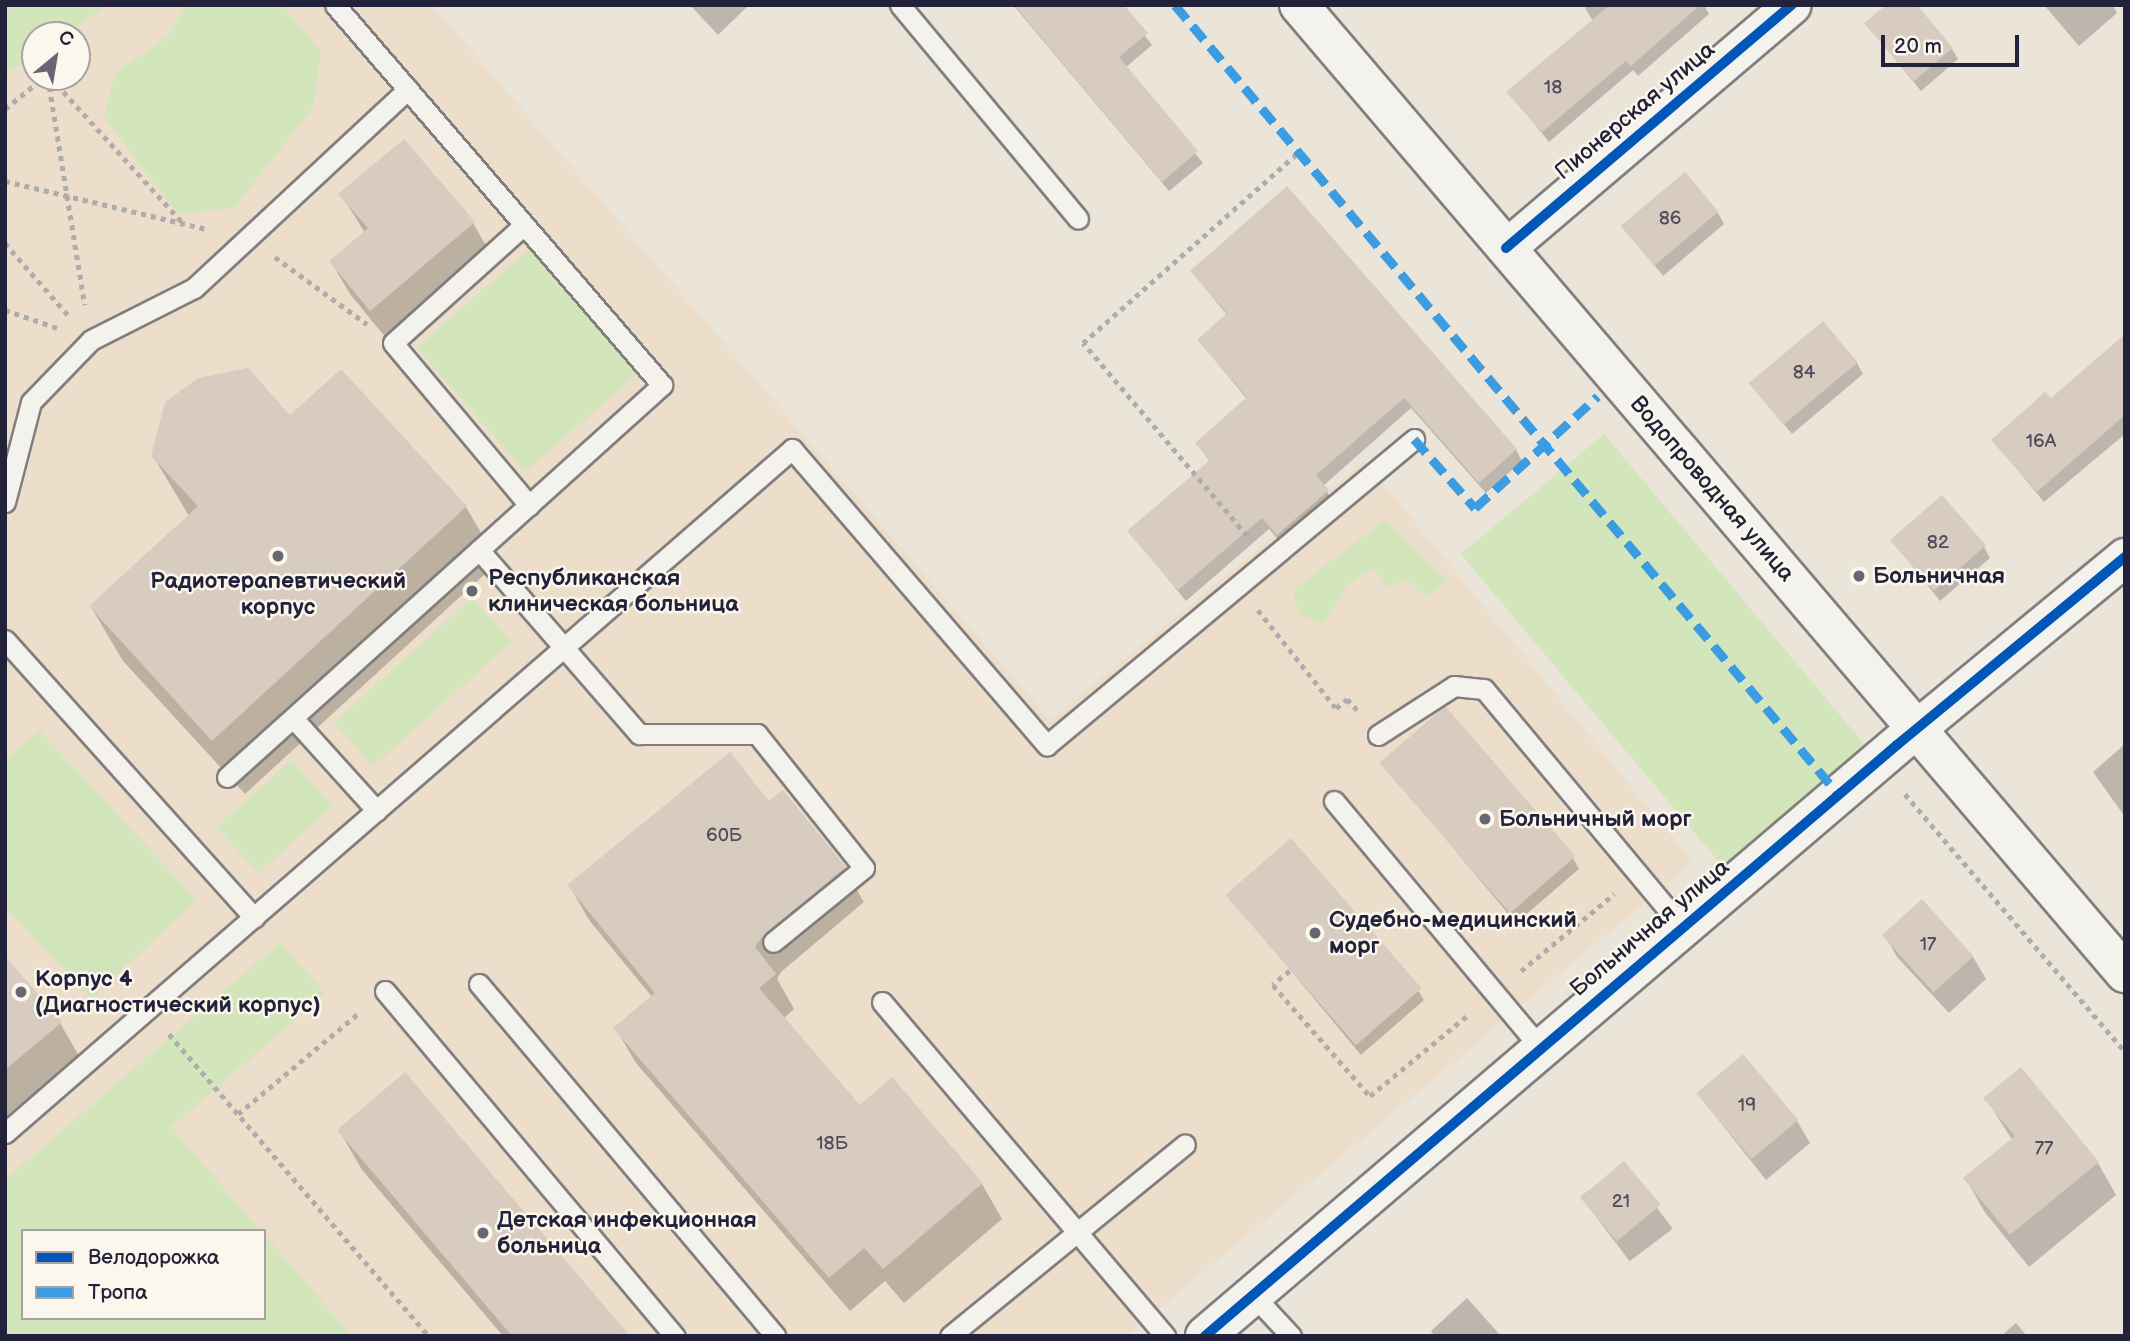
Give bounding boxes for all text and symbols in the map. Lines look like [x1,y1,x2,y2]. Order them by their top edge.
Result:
north arrow [21,21,91,91]
scale bar [1885,21,2023,65]
text: С [54,26,77,52]
text: 20 m [1894,34,1942,59]
street label: Пионерская улица [1549,36,1721,186]
house number: 18 [1544,77,1562,99]
house number: 86 [1659,208,1681,230]
house number: 84 [1793,362,1815,384]
street label: Водопроводная улица [1624,391,1800,587]
house number: 16А [2026,431,2056,453]
house number: 82 [1927,532,1949,554]
marker: Радиотерапевтический корпус [270,548,286,564]
place label: Больничная [1873,562,2005,590]
place label: Республиканская клиническая больница [488,564,739,618]
place label: Радиотерапевтический корпус [150,567,406,621]
marker: Больничная [1851,568,1867,584]
marker: Республиканская клиническая больница [462,581,482,601]
place label: Больничный морг [1499,805,1692,833]
marker: Больничный морг [1477,811,1493,827]
house number: 60Б [706,825,742,847]
street label: Больничная улица [1565,853,1735,1003]
place label: Судебно-медицинский морг [1329,906,1577,960]
marker: Судебно-медицинский морг [1307,925,1323,941]
house number: 17 [1920,934,1936,956]
place label: Корпус 4 (Диагностический корпус) [35,965,321,1019]
marker: Корпус 4 (Диагностический корпус) [13,984,29,1000]
house number: 19 [1738,1095,1756,1117]
house number: 18Б [816,1133,848,1155]
house number: 77 [2035,1138,2053,1160]
house number: 21 [1612,1191,1630,1213]
place label: Детская инфекционная больница [497,1206,757,1260]
marker: Детская инфекционная больница [475,1225,491,1241]
legend [21,1229,266,1320]
text: Велодорожка [88,1245,219,1270]
text: Тропа [88,1280,148,1305]

